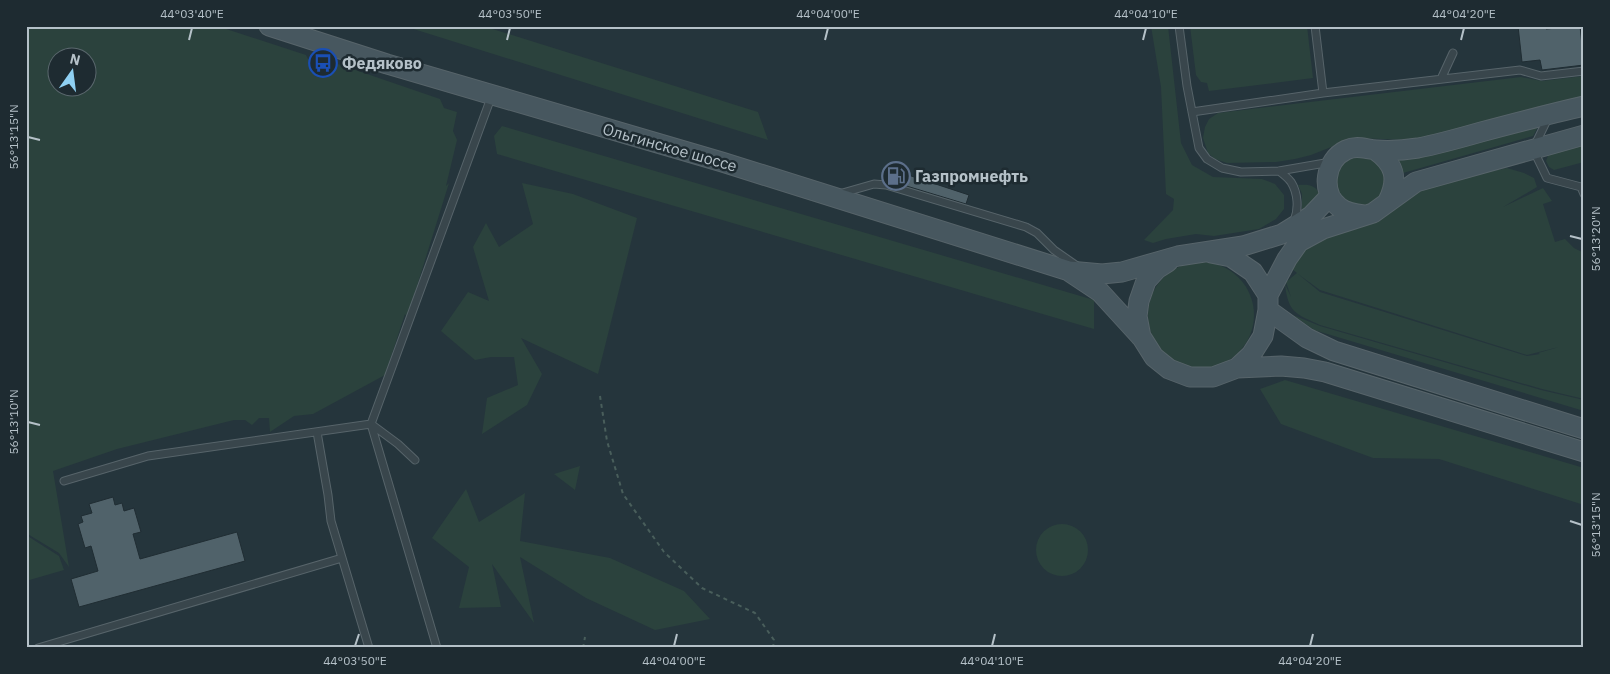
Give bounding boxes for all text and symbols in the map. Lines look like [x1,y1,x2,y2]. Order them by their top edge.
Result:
text: 44°03'40"E [160,6,224,21]
text: 44°03'50"E [478,6,542,21]
text: 44°04'00"E [796,6,860,21]
text: 44°04'10"E [1114,6,1178,21]
text: 44°04'20"E [1432,6,1496,21]
north arrow [48,48,98,98]
bus stop icon: Федяково [308,48,338,78]
text: N [68,49,82,69]
place label: Федяково [342,53,422,73]
text: 56°13'15"N [6,104,21,170]
street label: Ольгинское шоссе [601,118,740,176]
fuel station icon: Газпромнефть [881,161,911,191]
place label: Газпромнефть [915,166,1028,186]
text: 56°13'20"N [1588,206,1603,272]
text: 56°13'10"N [6,389,21,455]
text: 56°13'15"N [1588,492,1603,558]
text: 44°03'50"E [323,653,387,668]
text: 44°04'00"E [642,653,706,668]
text: 44°04'10"E [960,653,1024,668]
text: 44°04'20"E [1278,653,1342,668]

